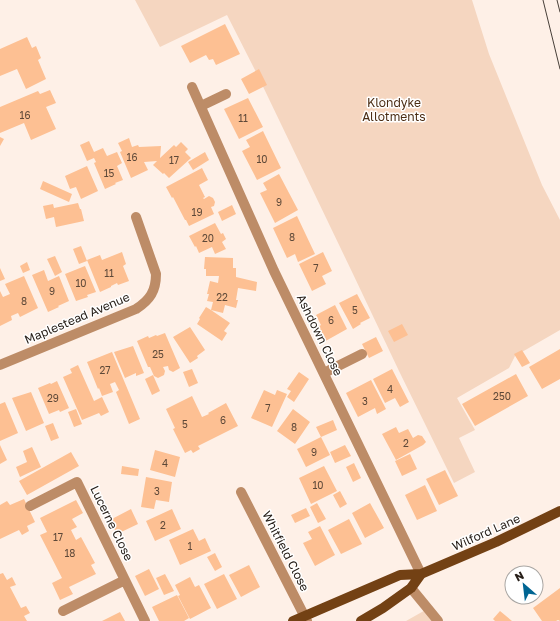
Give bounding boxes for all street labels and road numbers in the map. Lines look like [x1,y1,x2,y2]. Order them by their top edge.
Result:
street label: Maplestead Avenue [22,289,132,347]
street label: Ashdown Close [294,292,346,378]
street label: Lucerne Close [87,483,137,563]
street label: Whitfield Close [259,508,313,594]
street label: Wilford Lane [450,510,522,554]

